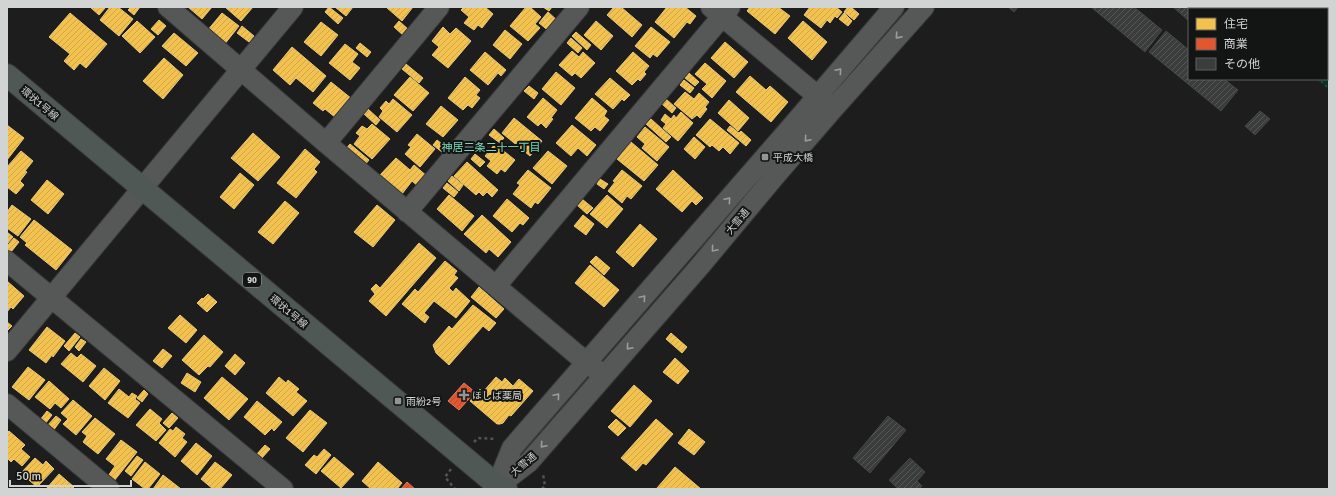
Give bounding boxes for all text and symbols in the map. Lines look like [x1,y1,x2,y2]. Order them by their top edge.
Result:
legend [1188,8,1328,80]
text: 住宅 [1224,17,1248,32]
one-way arrow [896,31,903,39]
text: 商業 [1224,37,1248,52]
text: その他 [1224,57,1260,72]
one-way arrow [834,68,841,75]
street label: 環状1号線 [18,85,61,123]
one-way arrow [805,134,812,141]
district label: 神居二条二十一丁目 [442,141,541,154]
marker: 平成大橋 [760,152,770,162]
place label: 平成大橋 [773,152,813,164]
one-way arrow [723,197,730,204]
street label: 大雪通 [724,206,752,237]
one-way arrow [712,244,719,251]
road number: 90 [243,273,261,287]
street label: 環状1号線 [267,293,310,331]
one-way arrow [638,295,645,302]
one-way arrow [626,342,634,350]
marker: ほしば薬局 [459,390,469,400]
place label: ほしば薬局 [472,390,522,402]
one-way arrow [553,393,560,401]
marker: 雨紛2号 [393,396,403,406]
place label: 雨紛2号 [406,396,441,408]
one-way arrow [541,440,548,447]
street label: 大雪通 [508,450,539,479]
scale bar [10,462,131,488]
text: 50 m [16,469,41,484]

